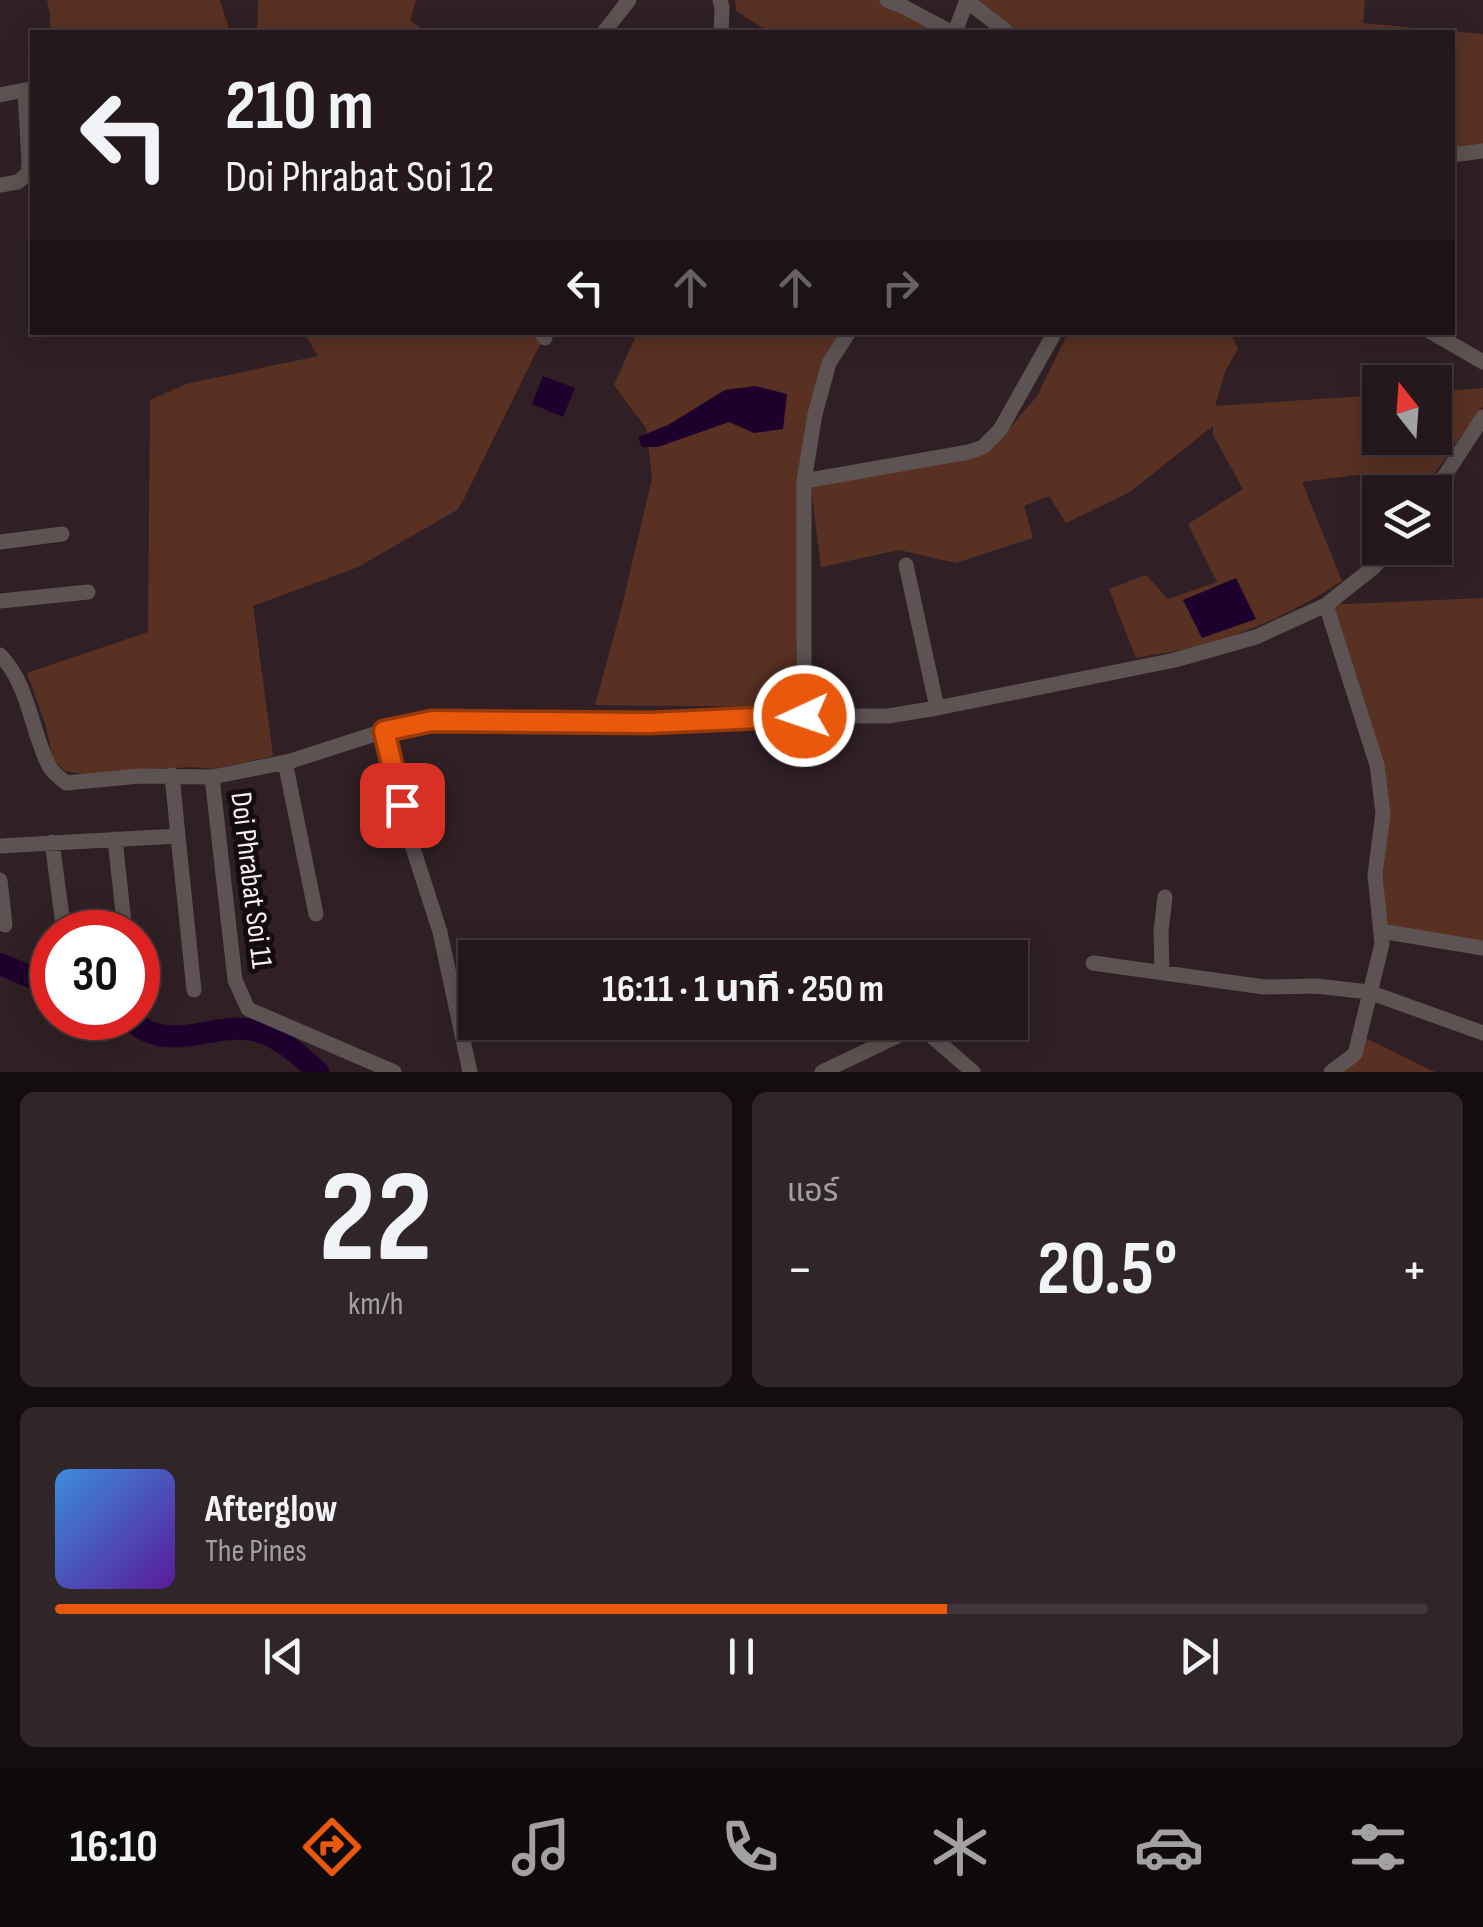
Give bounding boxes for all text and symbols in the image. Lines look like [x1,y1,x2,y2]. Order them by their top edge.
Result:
text: 210 m [225,65,374,149]
icon: left [60,70,190,200]
text: Doi Phrabat Soi 12 [225,150,494,205]
icon: left [558,260,613,315]
icon: ahead [663,260,718,315]
icon: ahead [768,260,823,315]
icon: right [873,260,928,315]
north arrow [1362,365,1452,455]
map controls [1362,365,1452,565]
button: layers [1362,475,1452,565]
position arrow [752,664,856,768]
pin [360,763,445,848]
icon: arrive [375,778,430,833]
street label: Doi Phrabat Soi 11 [222,790,280,971]
speed limit sign: 30 [30,910,160,1040]
text: 16:11 · 1 นาที · 250 m [602,967,884,1012]
text: 22 [319,1142,433,1298]
text: แอร์ [787,1172,838,1211]
text: 20.5° [1037,1225,1177,1316]
text: − [787,1237,813,1304]
text: + [1401,1237,1428,1304]
text: km/h [348,1285,403,1324]
text: Afterglow [205,1487,338,1532]
text: The Pines [205,1532,307,1571]
icon: previous [256,1629,311,1684]
icon: pause [714,1629,769,1684]
icon: next [1172,1629,1227,1684]
icon: directions [297,1812,367,1882]
icon: music [506,1812,576,1882]
icon: phone [715,1812,785,1882]
icon: climate [925,1812,995,1882]
icon: car [1134,1812,1204,1882]
icon: filters [1343,1812,1413,1882]
text: 16:10 [70,1820,158,1875]

